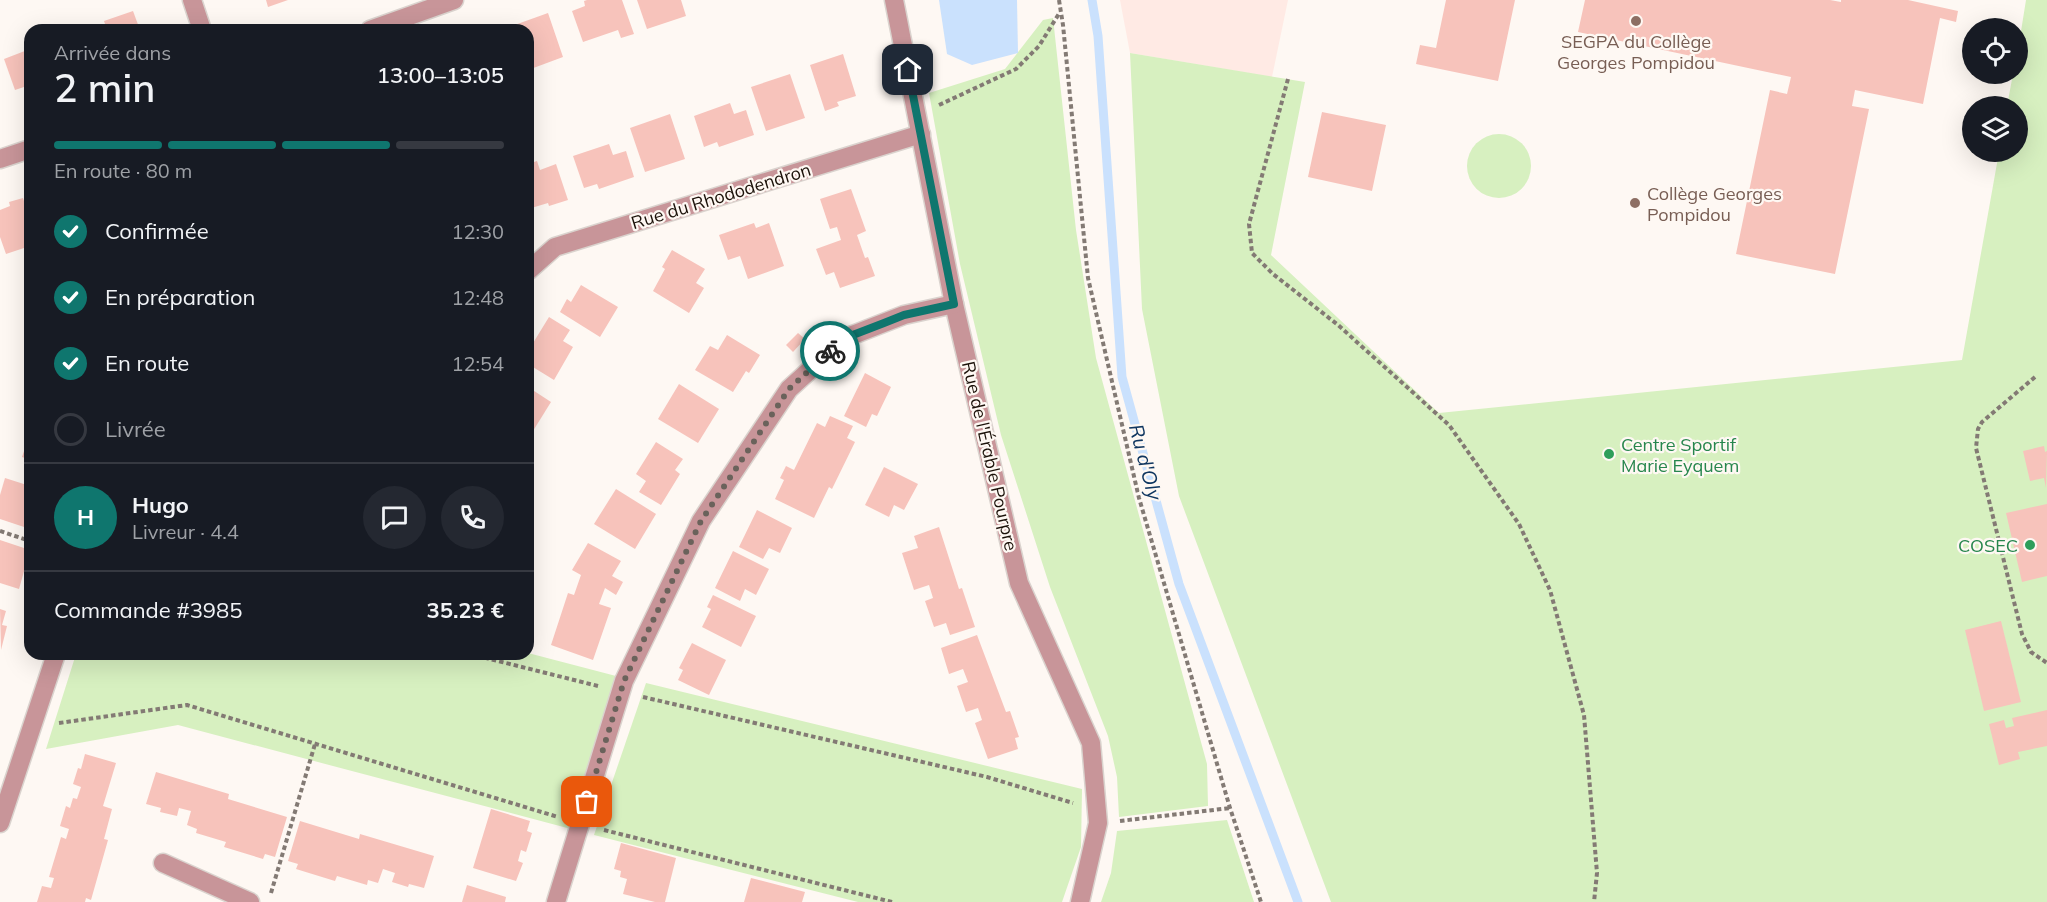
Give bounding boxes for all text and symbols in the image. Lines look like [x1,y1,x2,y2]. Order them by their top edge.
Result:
marker: SEGPA du Collège Georges Pompidou [1629,14,1643,28]
map controls [1962,18,2028,162]
button: locate [1962,18,2028,84]
place label: SEGPA du Collège Georges Pompidou [1557,30,1715,74]
text: Arrivée dans [54,40,171,65]
pin [882,44,933,95]
icon: home [891,53,924,86]
text: 13:00–13:05 [377,61,504,89]
text: 2 min [54,63,155,112]
button: layers [1962,96,2028,162]
text: En route · 80 m [54,158,192,183]
street label: Rue du Rhododendron [628,158,814,234]
place label: Collège Georges Pompidou [1647,182,1782,226]
marker: Collège Georges Pompidou [1628,196,1642,210]
icon: check [54,215,87,248]
text: Confirmée [105,217,209,245]
text: 12:30 [451,219,504,244]
icon: check [54,281,87,314]
text: En préparation [105,283,255,311]
text: 12:48 [451,285,504,310]
courier [800,321,860,381]
icon: bike [814,335,847,368]
icon: check [54,347,87,380]
text: En route [105,349,189,377]
text: 12:54 [451,351,504,376]
street label: Rue de l'Érable Pourpre [957,359,1023,553]
text: Livrée [105,415,166,443]
water label: Ru d'Oly [1124,421,1169,504]
place label: Centre Sportif Marie Eyquem [1621,433,1739,477]
marker: Centre Sportif Marie Eyquem [1602,447,1616,461]
button: chat [363,486,426,549]
button: phone [441,486,504,549]
text: Hugo [132,491,189,519]
text: H [77,503,94,531]
text: Livreur · 4.4 [132,519,239,544]
place label: COSEC [1958,534,2018,557]
marker: COSEC [2023,538,2037,552]
text: Commande #3985 [54,596,242,624]
text: 35.23 € [427,596,504,624]
pin [561,776,612,827]
icon: bag [570,785,603,818]

